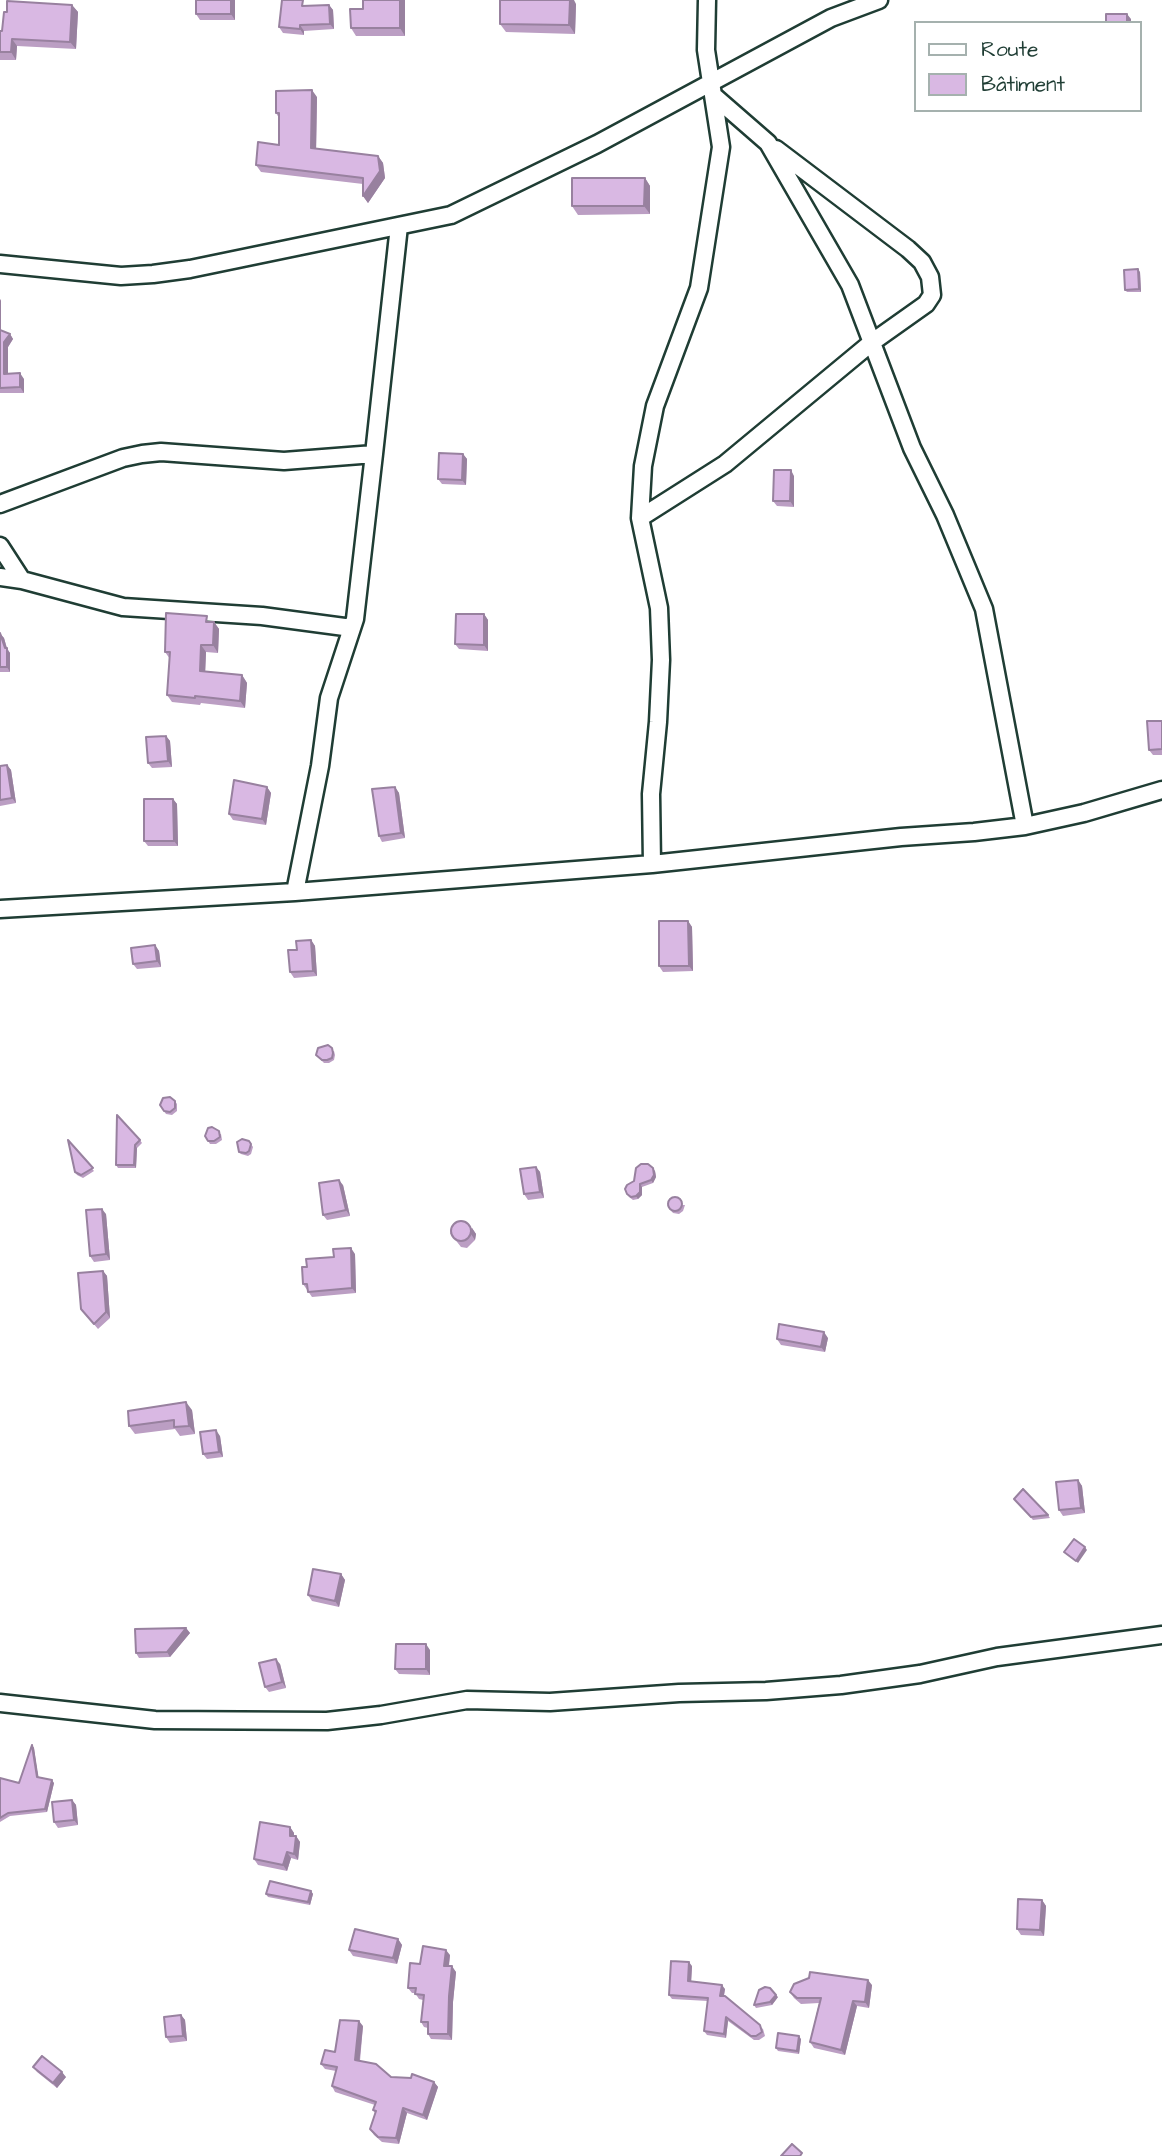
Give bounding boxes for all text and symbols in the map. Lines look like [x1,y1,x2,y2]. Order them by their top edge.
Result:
legend [914,21,1141,112]
text: Route [981,35,1038,64]
text: Bâtiment [981,70,1065,99]

